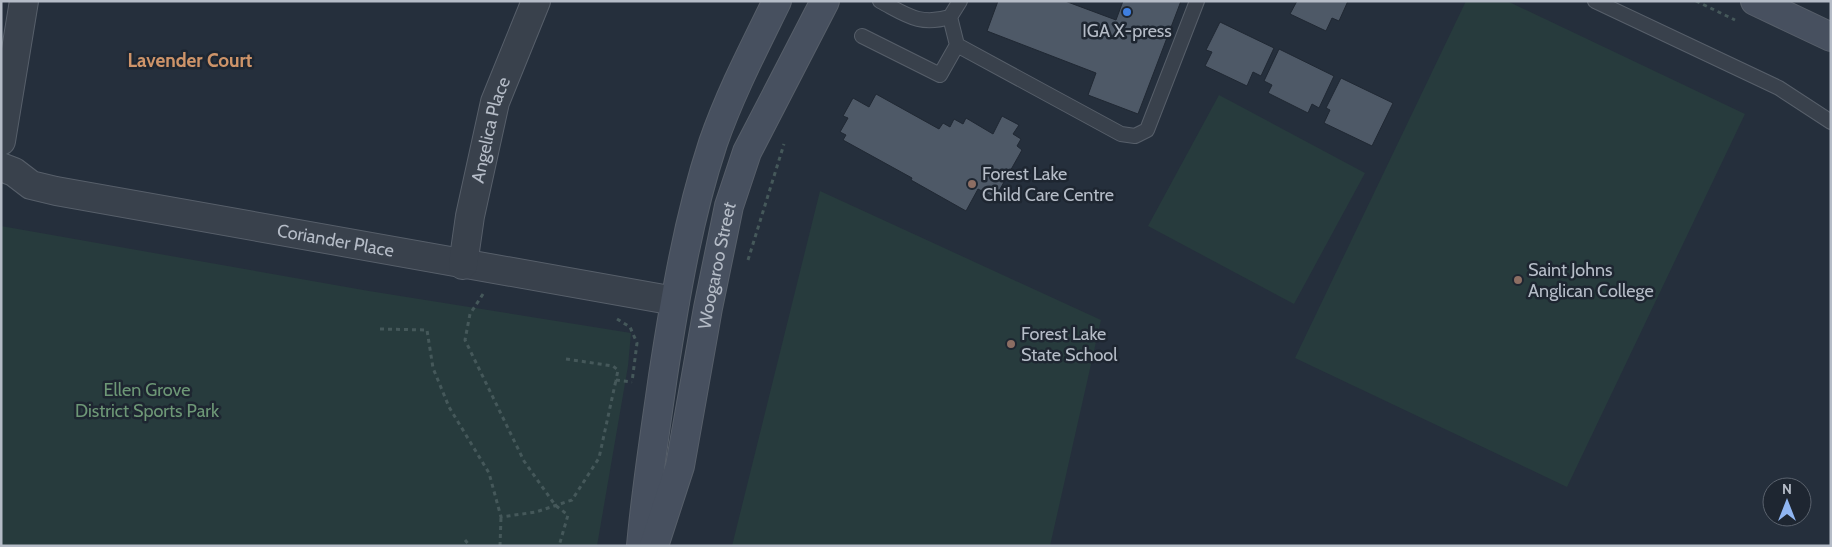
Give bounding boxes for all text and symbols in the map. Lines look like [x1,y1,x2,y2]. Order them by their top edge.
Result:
marker: IGA X-press [1121,6,1133,18]
place label: IGA X-press [1082,20,1172,42]
district label: Lavender Court [128,49,253,72]
street label: Angelica Place [467,74,515,185]
place label: Forest Lake Child Care Centre [982,163,1114,206]
marker: Forest Lake Child Care Centre [966,178,978,190]
street label: Woogaroo Street [693,199,741,331]
street label: Coriander Place [275,219,396,262]
place label: Saint Johns Anglican College [1528,259,1654,302]
marker: Saint Johns Anglican College [1512,274,1524,286]
place label: Forest Lake State School [1021,323,1118,366]
marker: Forest Lake State School [1005,338,1017,350]
park label: Ellen Grove District Sports Park [75,379,220,422]
north arrow [1762,477,1812,527]
text: N [1782,480,1792,498]

